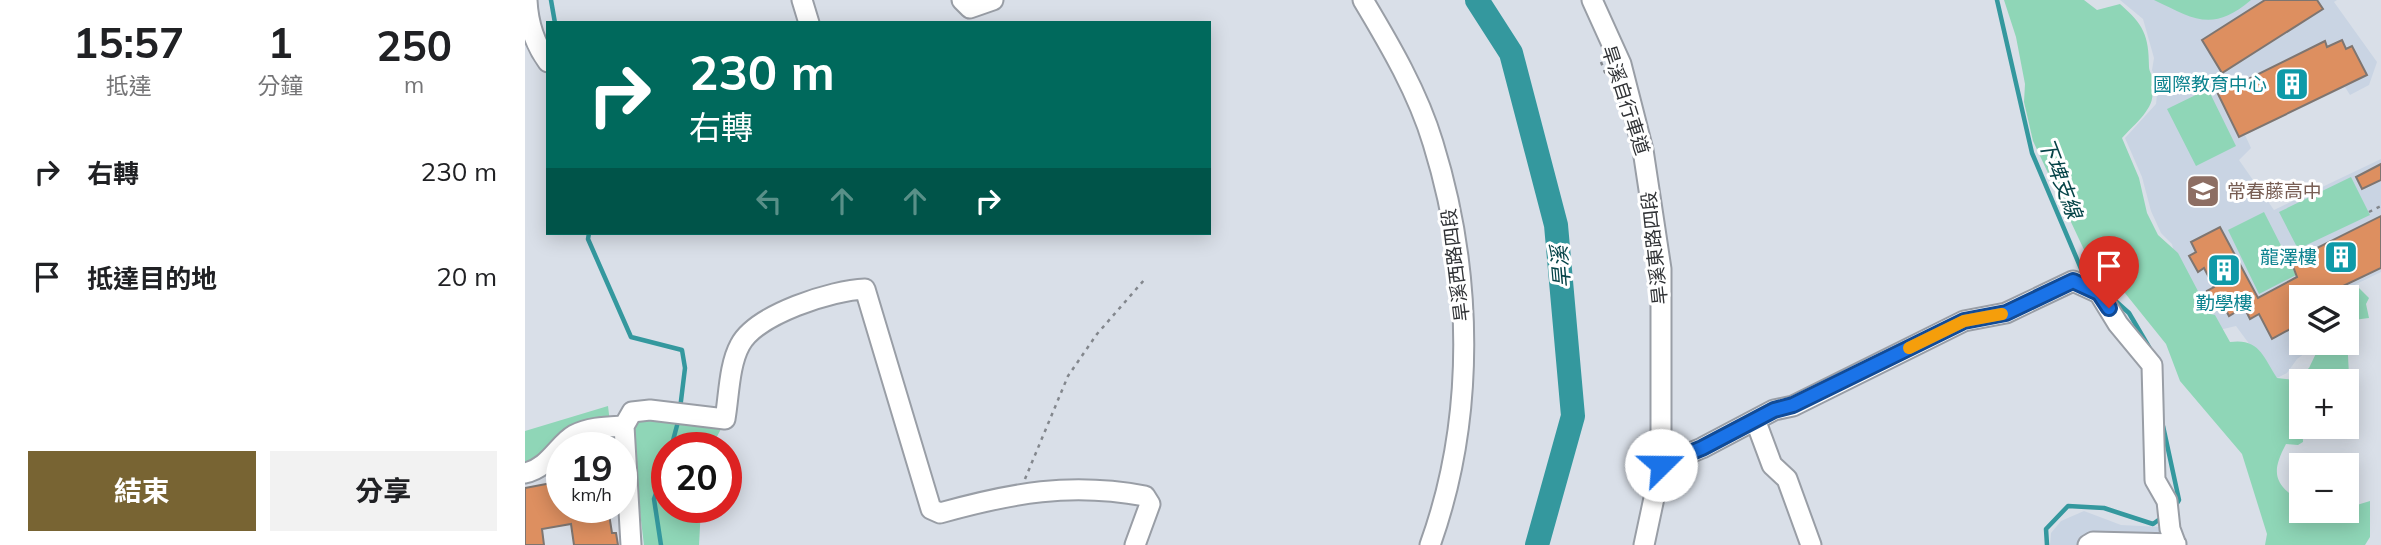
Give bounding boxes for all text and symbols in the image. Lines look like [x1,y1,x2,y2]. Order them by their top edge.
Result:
text: 15:57 [73,16,184,69]
text: 1 [268,16,293,69]
text: 250 [376,19,452,72]
text: 230 m [689,41,835,102]
street label: 旱溪自行車道 [1597,42,1655,158]
icon: right [574,49,665,140]
building icon: 國際教育中心 [2273,65,2311,103]
text: m [404,70,424,99]
text: 抵達 [106,71,152,100]
text: 分鐘 [257,71,303,100]
place label: 國際教育中心 [2153,72,2267,96]
text: 右轉 [689,107,753,147]
water label: 下埤支線 [2034,134,2089,224]
icon: right [28,153,66,191]
text: 230 m [421,155,497,188]
text: 右轉 [87,157,139,190]
school or university icon: 常春藤高中 [2184,172,2222,210]
place label: 常春藤高中 [2227,179,2322,203]
icon: left [750,182,788,220]
icon: ahead [823,182,861,220]
icon: ahead [896,182,934,220]
icon: right [969,182,1007,220]
street label: 旱溪東路四段 [1636,190,1672,306]
street label: 旱溪西路四段 [1436,207,1474,323]
pin [2079,236,2139,308]
building icon: 龍澤樓 [2322,238,2360,276]
water label: 旱溪 [1545,242,1575,289]
place label: 龍澤樓 [2260,245,2317,269]
icon: arrive [2090,247,2128,285]
building icon: 勤學樓 [2205,251,2243,289]
icon: arrive [28,258,66,296]
text: 20 m [436,260,497,293]
text: 抵達目的地 [87,262,217,295]
map controls [2289,285,2359,523]
button: layers [2289,285,2359,355]
place label: 勤學樓 [2195,291,2253,315]
button: + [2289,369,2359,439]
position arrow [1624,428,1698,502]
speed limit sign: 20 [651,432,742,523]
text: 19 [570,446,613,490]
button: 結束 [28,451,256,531]
button: 分享 [270,451,497,531]
button: − [2289,453,2359,523]
text: km/h [571,483,612,506]

